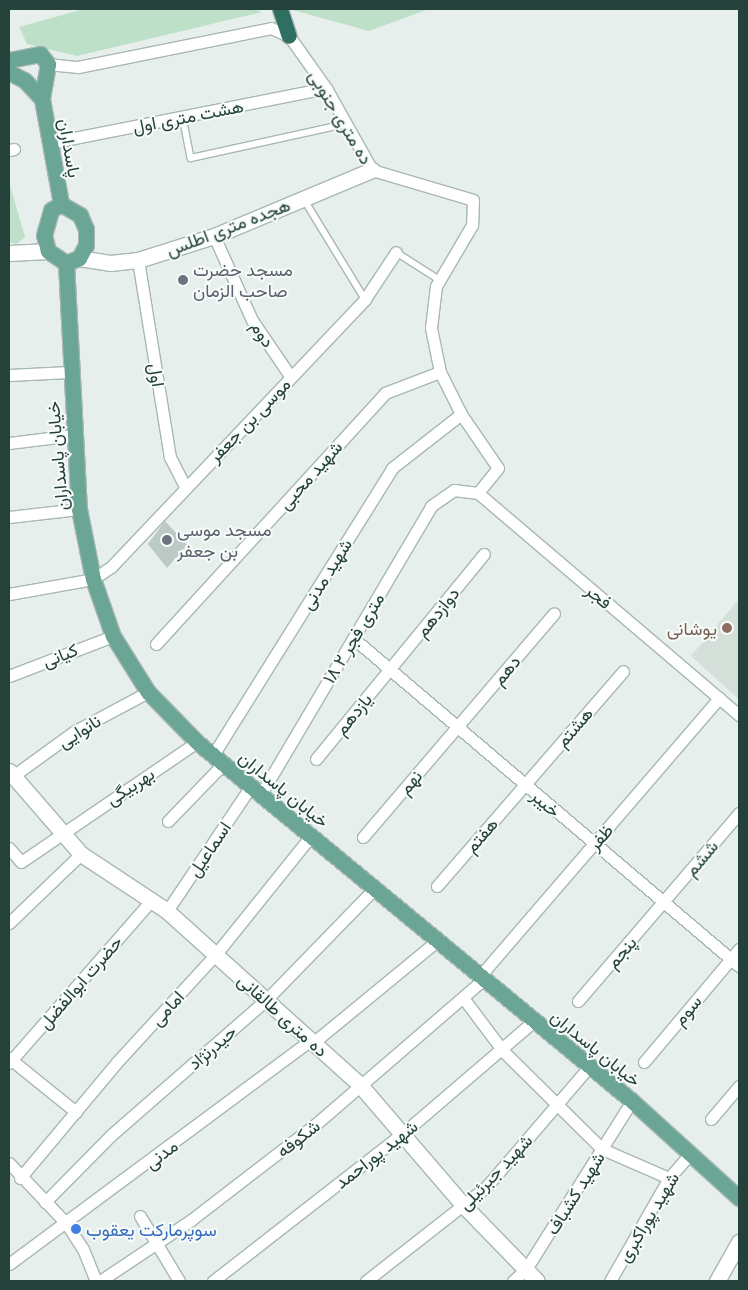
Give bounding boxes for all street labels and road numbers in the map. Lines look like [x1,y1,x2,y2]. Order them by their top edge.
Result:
street label: ده متری جنوبی [304,66,378,168]
street label: هشت متری اول [131,95,245,137]
street label: پاسداران [54,117,86,179]
street label: هجده متری اطلس [163,193,293,261]
street label: دوم [247,317,279,351]
street label: اول [144,362,170,388]
street label: موسی بن جعفر [203,373,295,467]
street label: خیابان پاسداران [41,400,73,512]
street label: شهید محبی [273,436,347,514]
street label: شهید مدنی [296,534,356,614]
street label: فجر [582,579,616,613]
street label: دوازدهم [410,583,464,641]
street label: ۱۸ متری فجر ۲ [318,589,388,687]
street label: کیانی [39,638,81,672]
street label: دهم [487,651,525,689]
street label: یازدهم [330,689,376,739]
street label: هشتم [551,703,597,751]
street label: نانوایی [53,709,105,753]
street label: خیابان پاسداران [235,746,333,832]
street label: بهربیگی [102,762,158,810]
street label: نهم [394,765,426,799]
street label: خیبر [527,784,565,822]
street label: هفتم [460,813,502,857]
street label: اسماعیل [183,817,235,881]
street label: ظفر [583,819,617,855]
street label: ششم [680,835,722,881]
street label: حضرت ابوالفضل [34,931,126,1033]
street label: پنجم [601,932,641,972]
street label: ده متری طالقانی [233,969,333,1061]
street label: امامی [146,986,188,1030]
street label: سوم [668,990,706,1030]
street label: خیابان پاسداران [547,1005,645,1091]
street label: حیدرنژاد [183,1020,241,1074]
street label: شکوفه [272,1114,324,1162]
street label: شهید پوراحمد [330,1115,422,1193]
street label: شهید جبرئیلی [453,1130,537,1214]
street label: مدنی [140,1135,182,1173]
street label: شهید کشباف [541,1148,609,1238]
street label: شهید پوراکبری [613,1168,683,1266]

